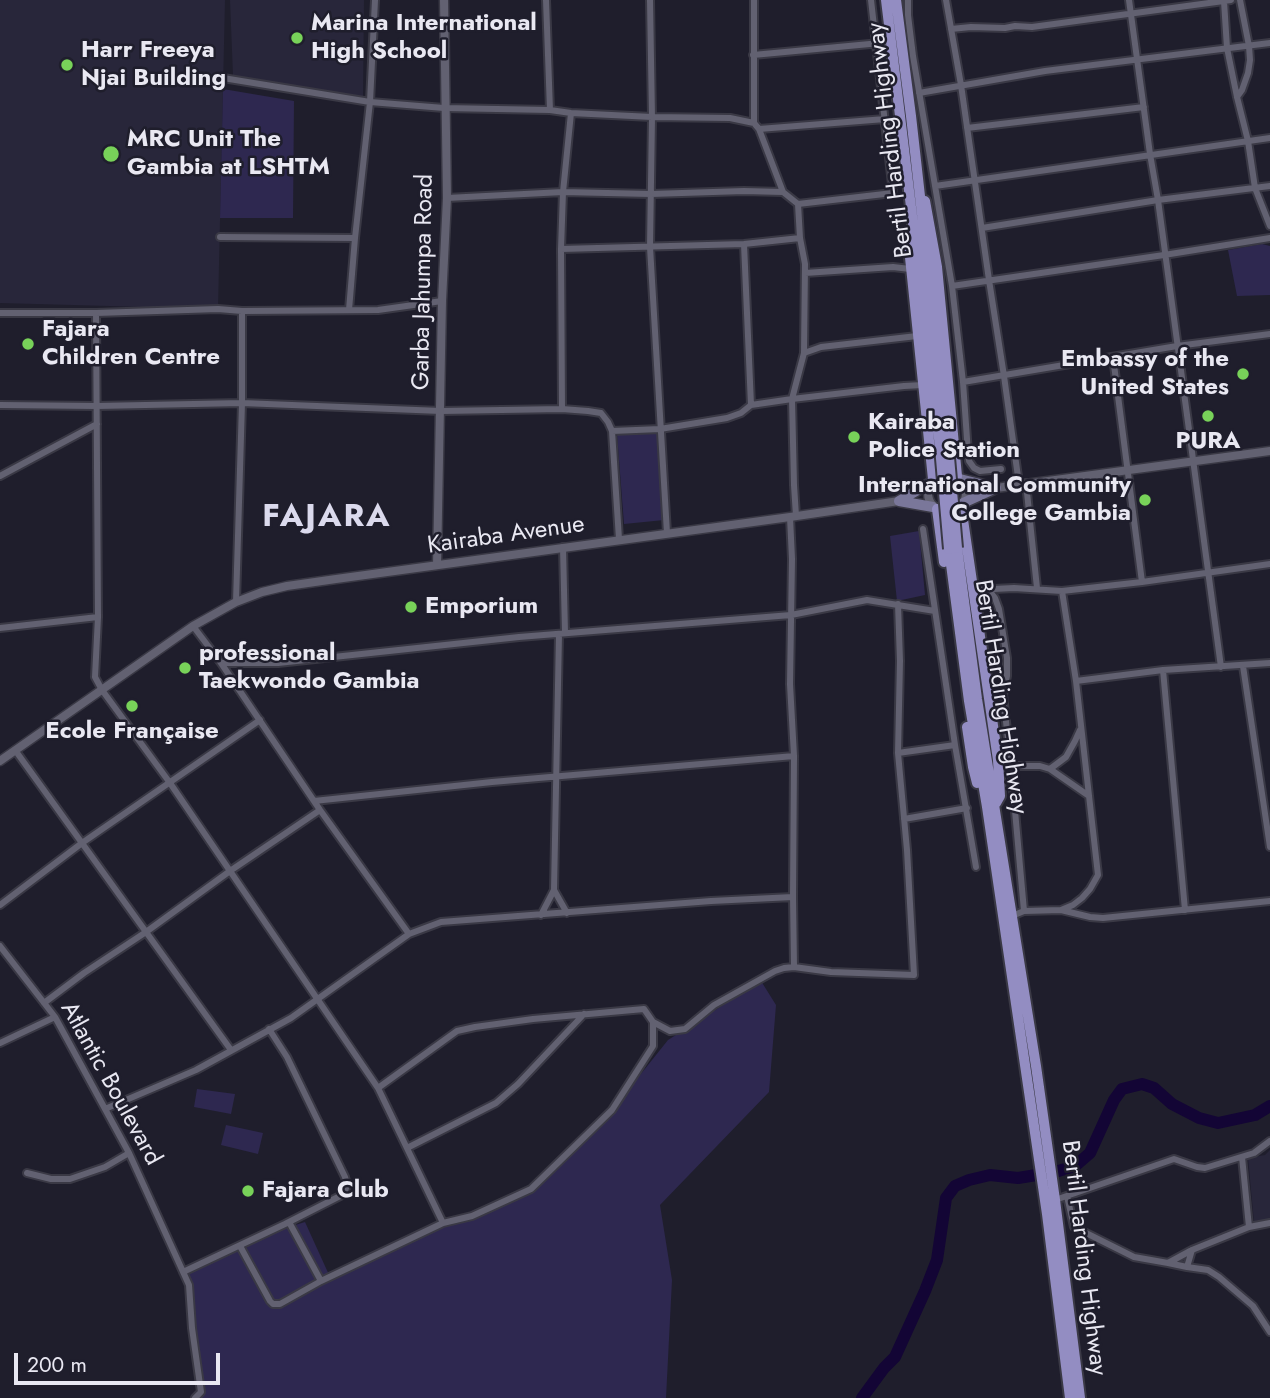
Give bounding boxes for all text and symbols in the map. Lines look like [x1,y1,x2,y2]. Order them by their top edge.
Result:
place label: Marina International High School [311,10,537,66]
street label: Bertil Harding Highway [862,21,920,259]
marker: Marina International High School [289,30,305,46]
place label: Harr Freeya Njai Building [81,37,226,93]
marker: Harr Freeya Njai Building [59,57,75,73]
place label: MRC Unit The Gambia at LSHTM [127,126,330,182]
marker: MRC Unit The Gambia at LSHTM [101,144,121,164]
street label: Garba Jahumpa Road [408,174,440,390]
place label: Fajara Children Centre [42,316,220,372]
marker: Fajara Children Centre [20,336,36,352]
place label: Embassy of the United States [1061,346,1229,402]
marker: Embassy of the United States [1235,366,1251,382]
marker: PURA [1200,408,1216,424]
place label: Kairaba Police Station [868,409,1020,465]
place label: PURA [1176,428,1240,456]
marker: Kairaba Police Station [846,429,862,445]
place label: International Community College Gambia [858,472,1131,528]
marker: International Community College Gambia [1137,492,1153,508]
district label: FAJARA [263,499,391,537]
street label: Kairaba Avenue [426,511,586,561]
street label: Bertil Harding Highway [967,578,1033,816]
place label: Emporium [425,593,538,621]
marker: Emporium [403,599,419,615]
place label: professional Taekwondo Gambia [199,640,420,696]
marker: professional Taekwondo Gambia [177,660,193,676]
marker: Ecole Française [124,698,140,714]
place label: Ecole Française [45,718,219,746]
street label: Atlantic Boulevard [53,997,167,1171]
street label: Bertil Harding Highway [1054,1139,1112,1377]
place label: Fajara Club [262,1177,389,1205]
marker: Fajara Club [240,1183,256,1199]
scale bar [18,1338,224,1382]
text: 200 m [27,1350,87,1380]

